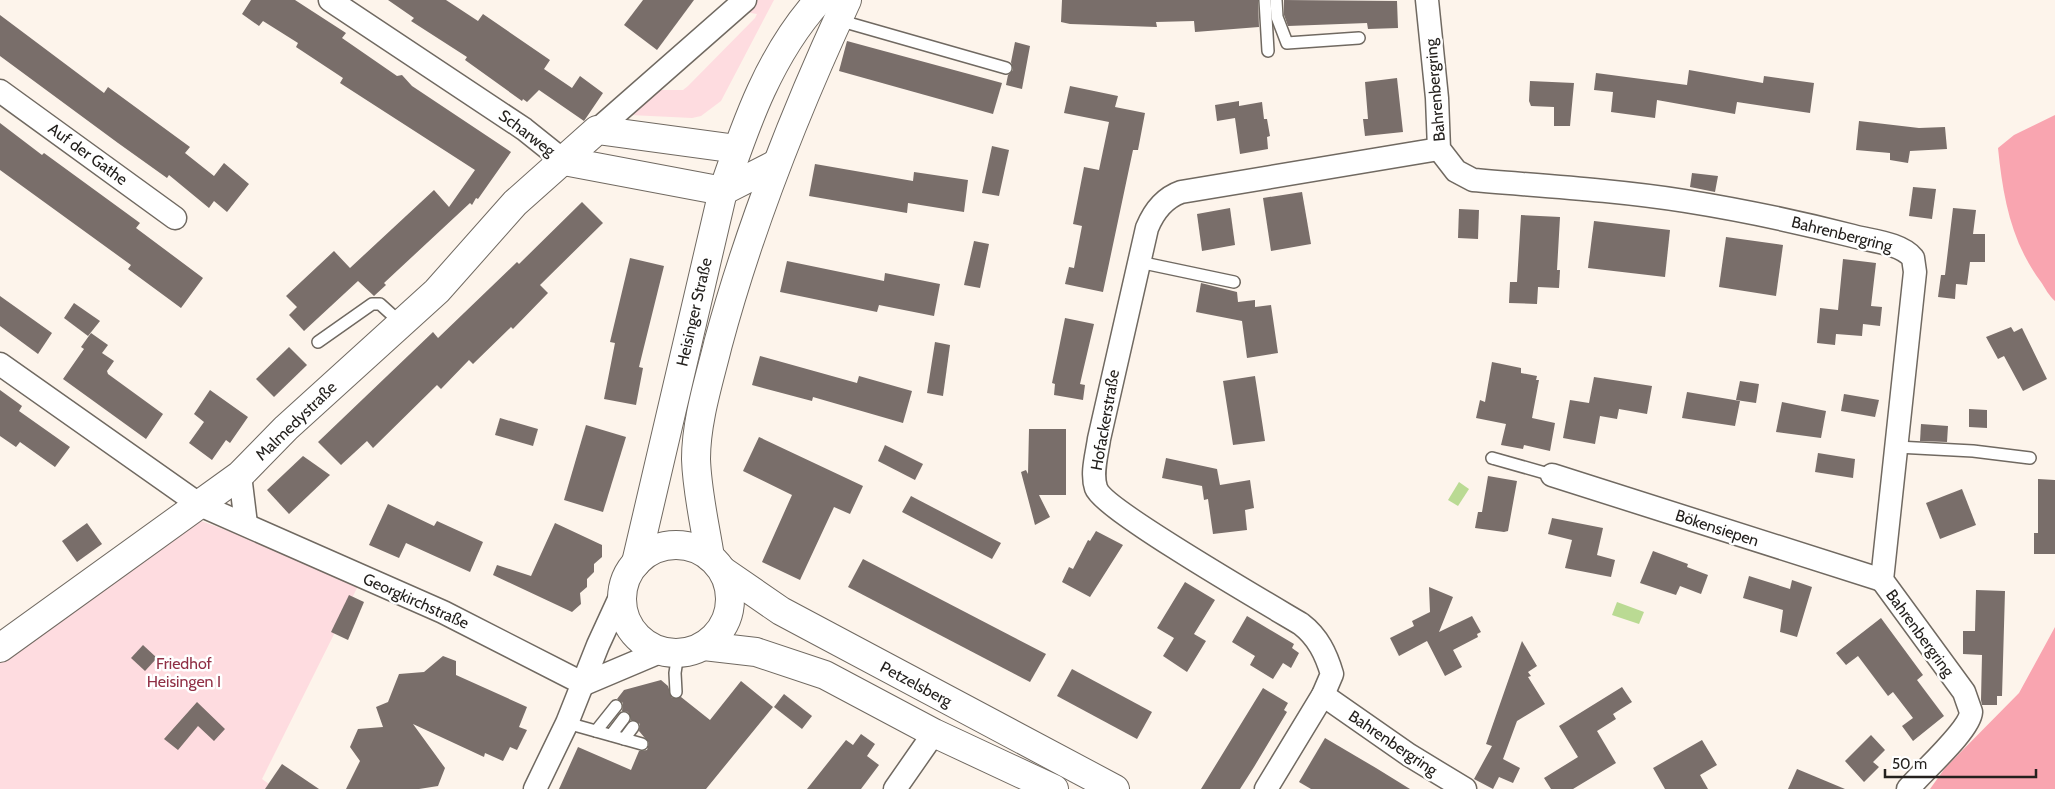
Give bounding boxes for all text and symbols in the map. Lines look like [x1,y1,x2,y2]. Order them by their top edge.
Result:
street label: Bahrenbergring [1421,37,1449,142]
street label: Scharweg [495,106,560,161]
street label: Auf der Gathe [45,119,131,189]
street label: Bahrenbergring [1790,212,1895,256]
street label: Heisinger Straße [672,256,716,368]
street label: Hofackerstraße [1087,368,1123,472]
street label: Malmedystraße [251,378,341,464]
street label: Bökensiepen [1673,506,1761,550]
street label: Georgkirchstraße [360,569,472,633]
street label: Bahrenbergring [1882,586,1959,681]
park label: Friedhof Heisingen I [147,654,221,691]
street label: Petzelsberg [877,657,956,711]
street label: Bahrenbergring [1345,706,1442,780]
scale bar [1885,746,2036,778]
text: 50 m [1892,755,1927,773]

